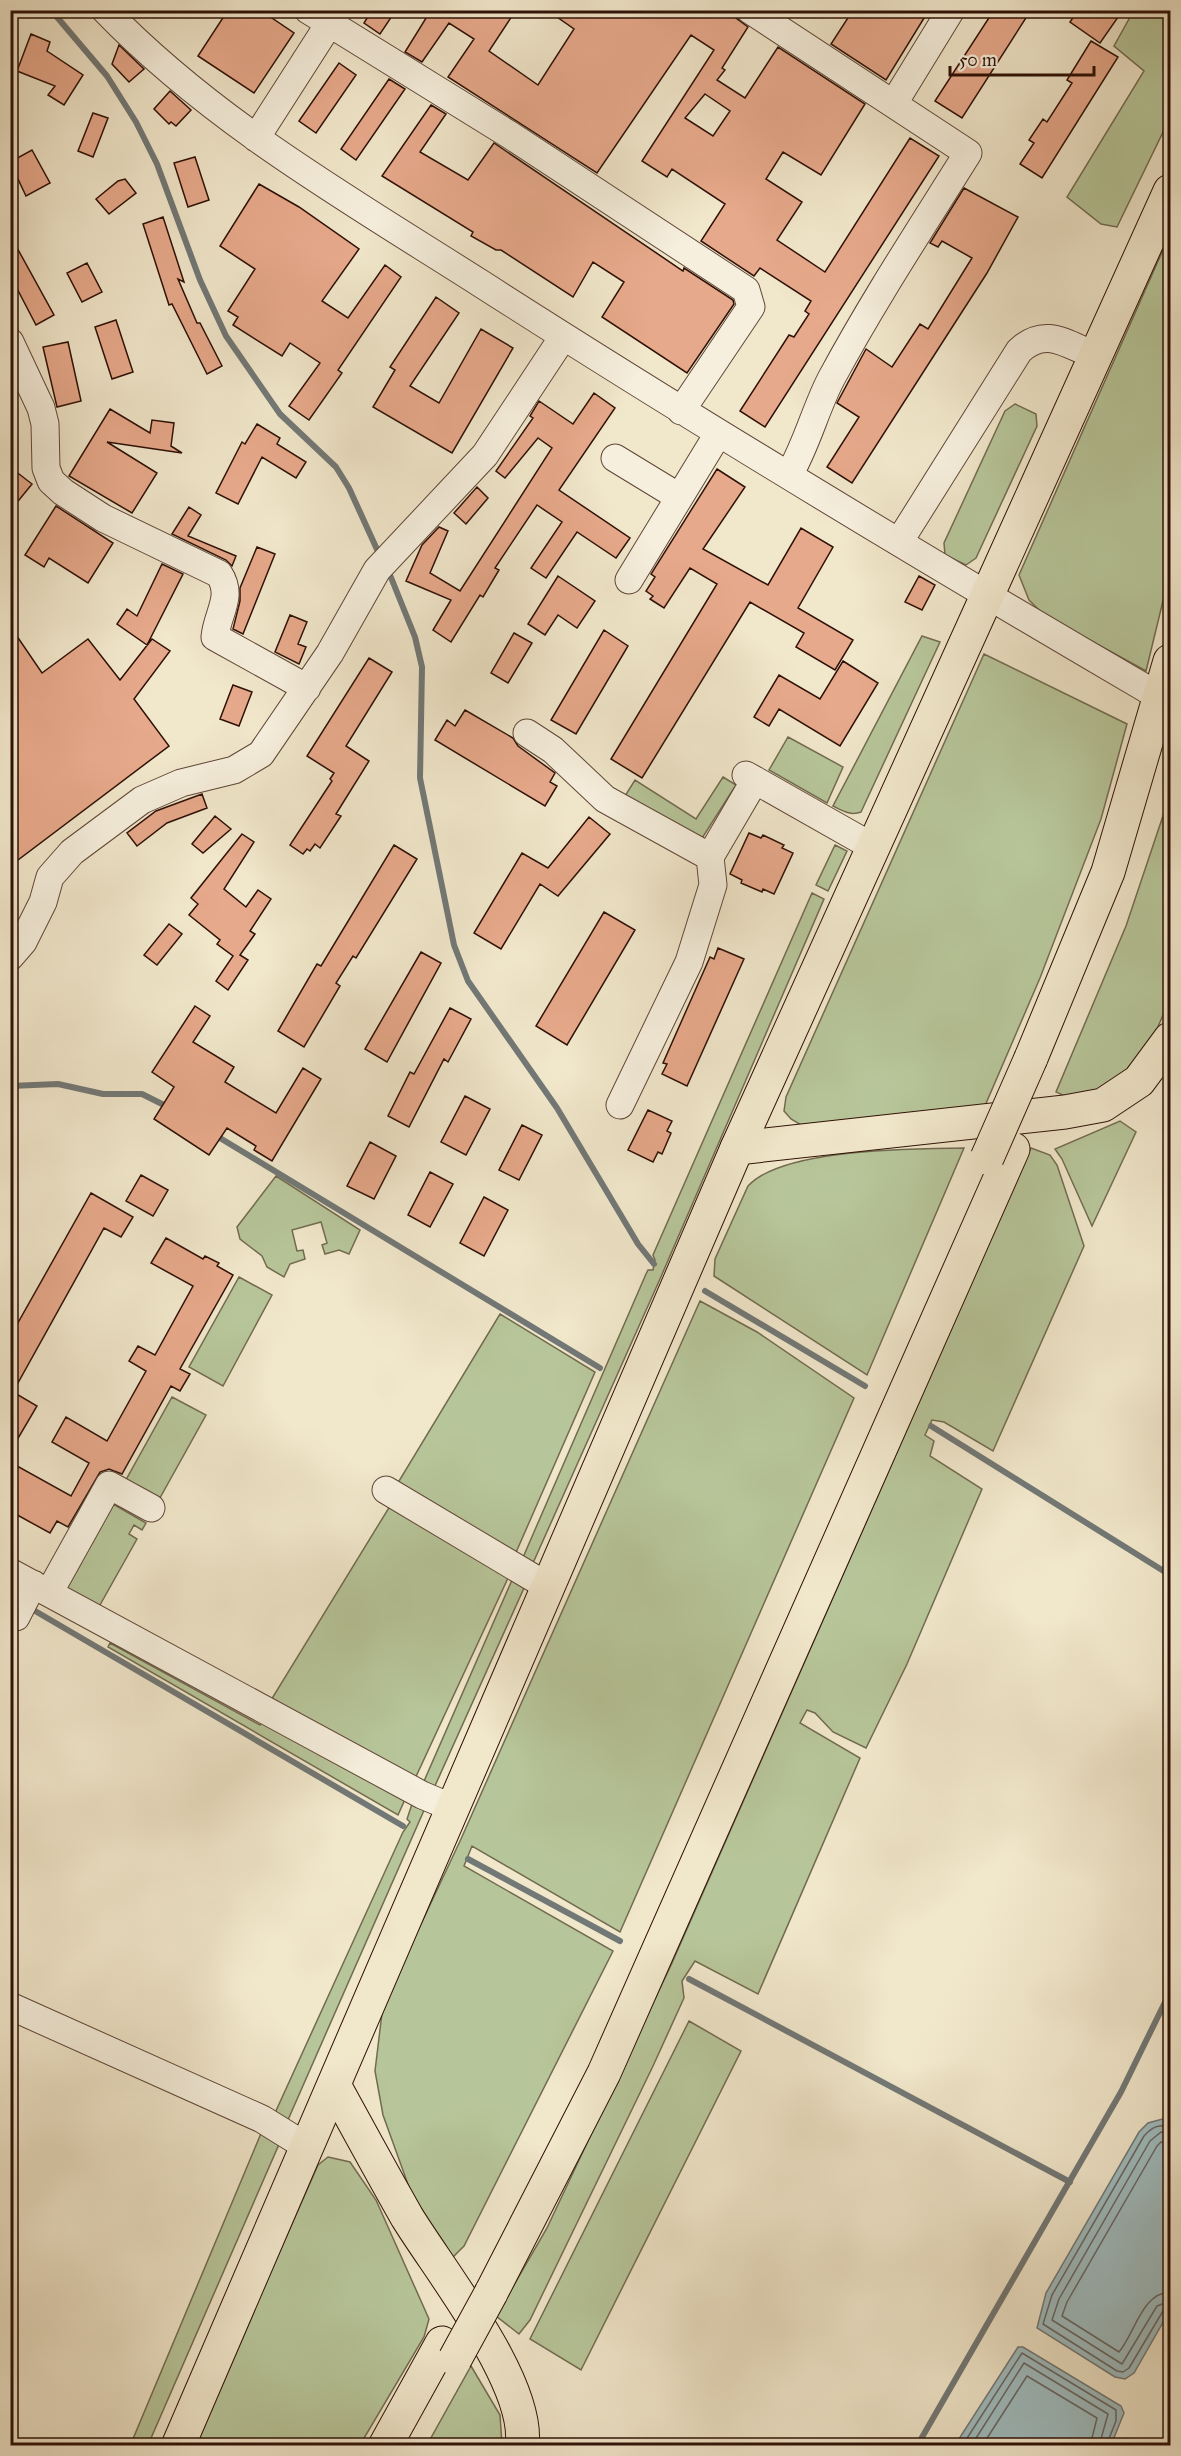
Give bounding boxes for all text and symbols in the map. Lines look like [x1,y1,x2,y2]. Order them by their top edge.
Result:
scale bar [950,39,1094,77]
text: 50 m [959,49,997,71]

